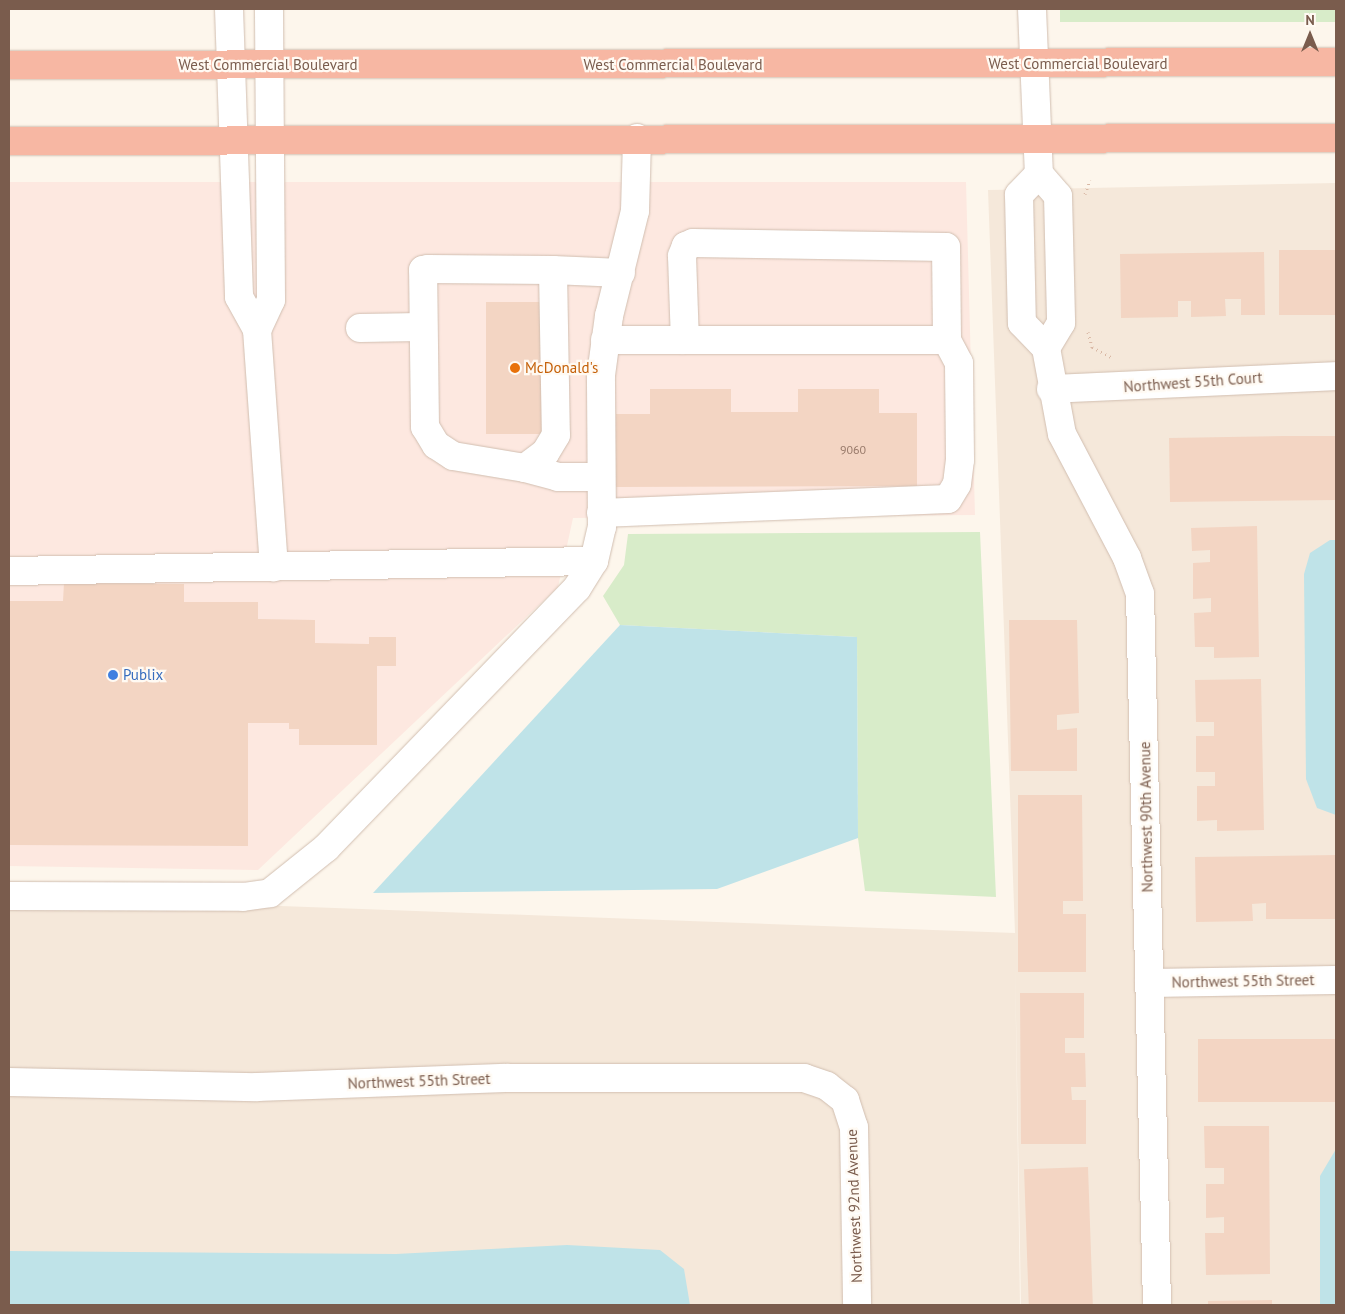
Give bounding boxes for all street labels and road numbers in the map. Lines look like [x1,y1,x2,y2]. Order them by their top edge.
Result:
street label: West Commercial Boulevard [989,55,1167,73]
street label: West Commercial Boulevard [179,56,357,74]
street label: West Commercial Boulevard [584,56,762,74]
street label: Northwest 55th Court [1123,368,1263,396]
street label: Northwest 90th Avenue [1136,741,1156,893]
street label: Northwest 55th Street [1171,971,1315,991]
street label: Northwest 55th Street [347,1070,491,1092]
street label: Northwest 92nd Avenue [842,1129,866,1283]

